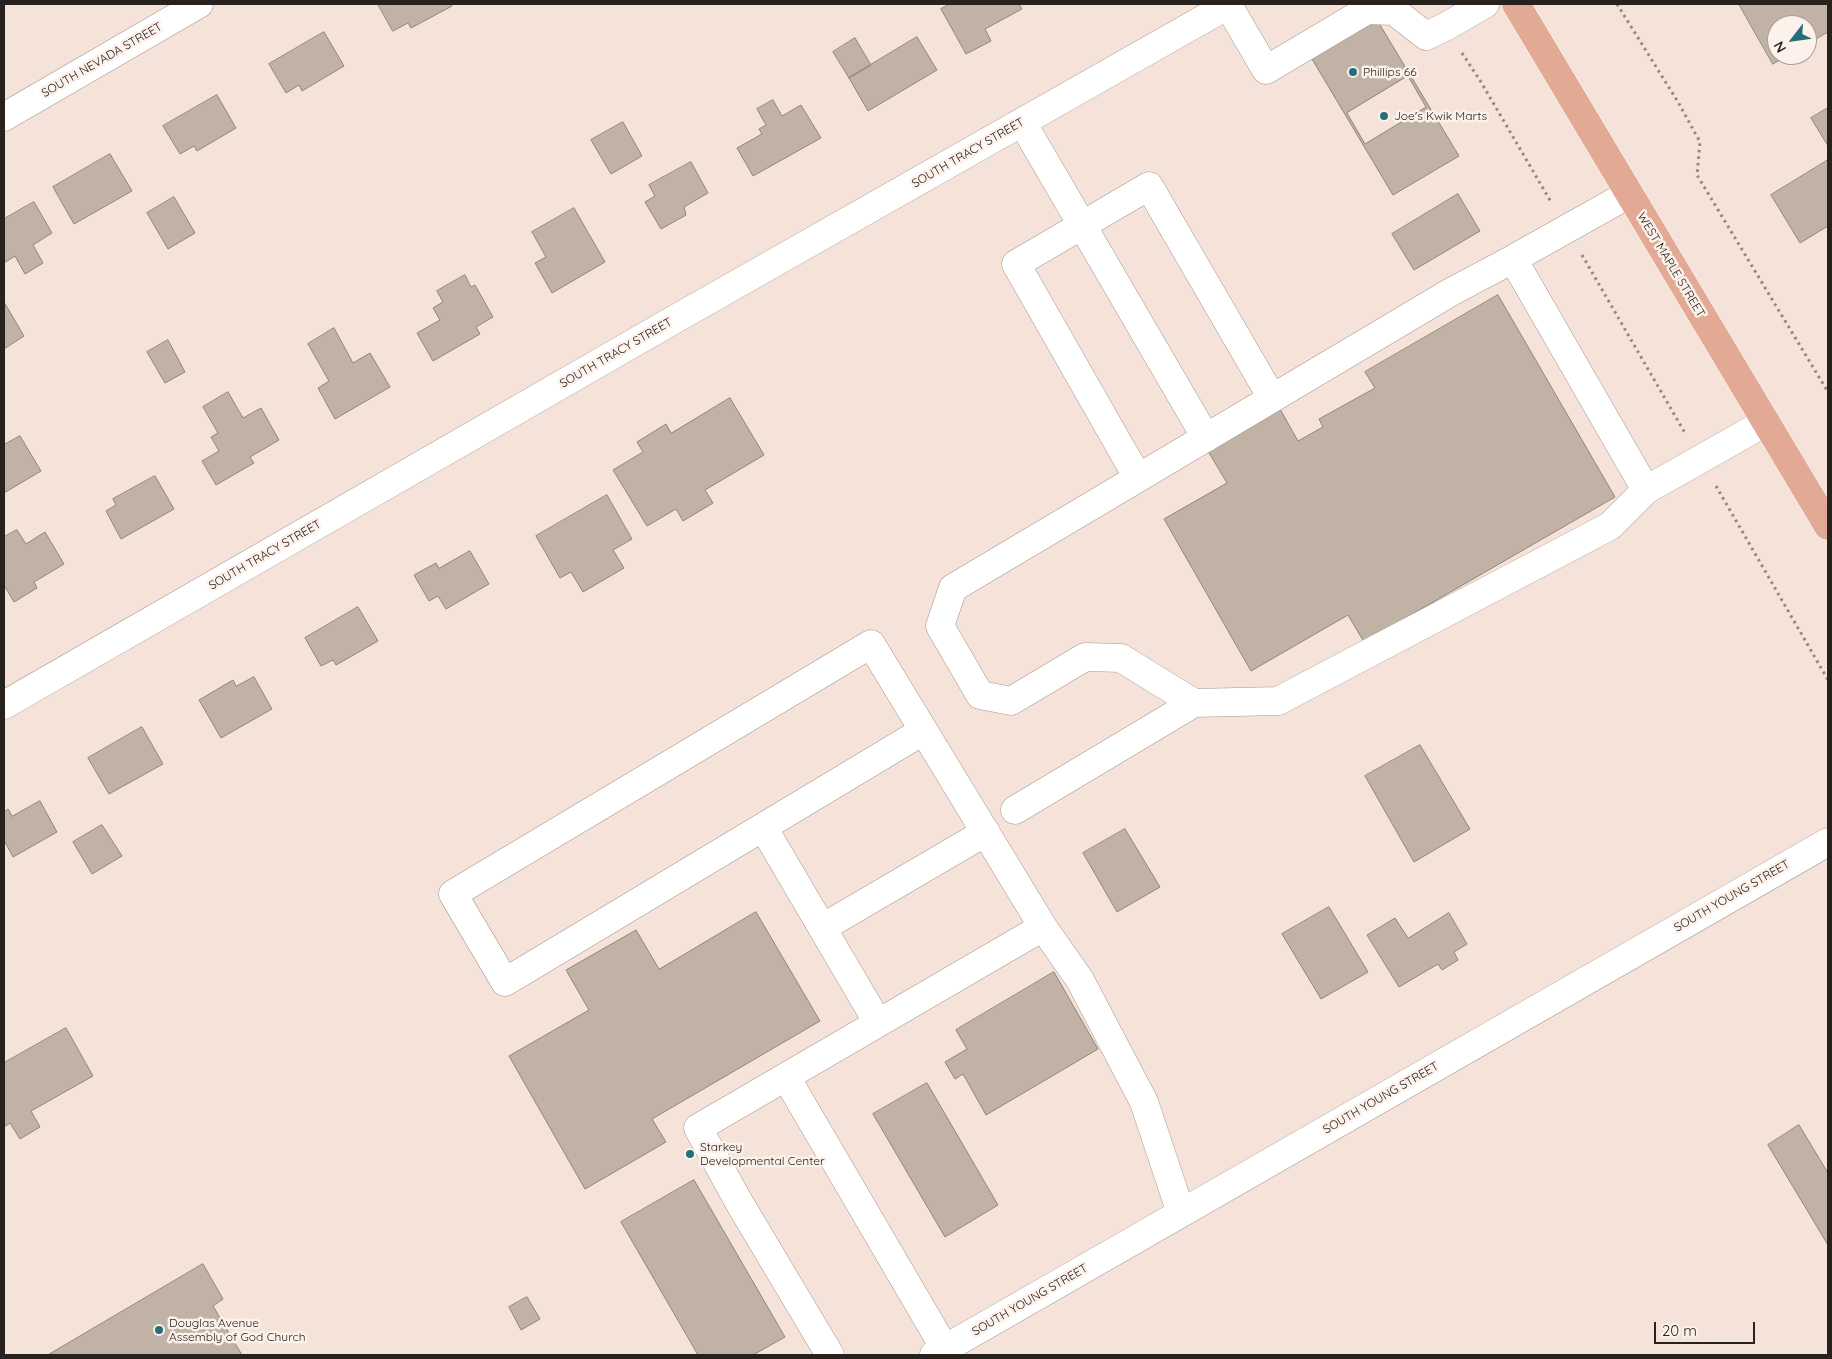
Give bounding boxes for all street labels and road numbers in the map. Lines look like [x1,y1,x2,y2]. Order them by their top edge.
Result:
street label: SOUTH NEVADA STREET [39,19,165,101]
street label: SOUTH TRACY STREET [909,115,1027,191]
street label: WEST MAPLE STREET [1634,210,1708,320]
street label: SOUTH TRACY STREET [557,315,675,391]
street label: SOUTH TRACY STREET [206,517,324,593]
street label: SOUTH YOUNG STREET [1672,857,1792,935]
street label: SOUTH YOUNG STREET [1321,1059,1441,1137]
street label: SOUTH YOUNG STREET [970,1261,1090,1339]

